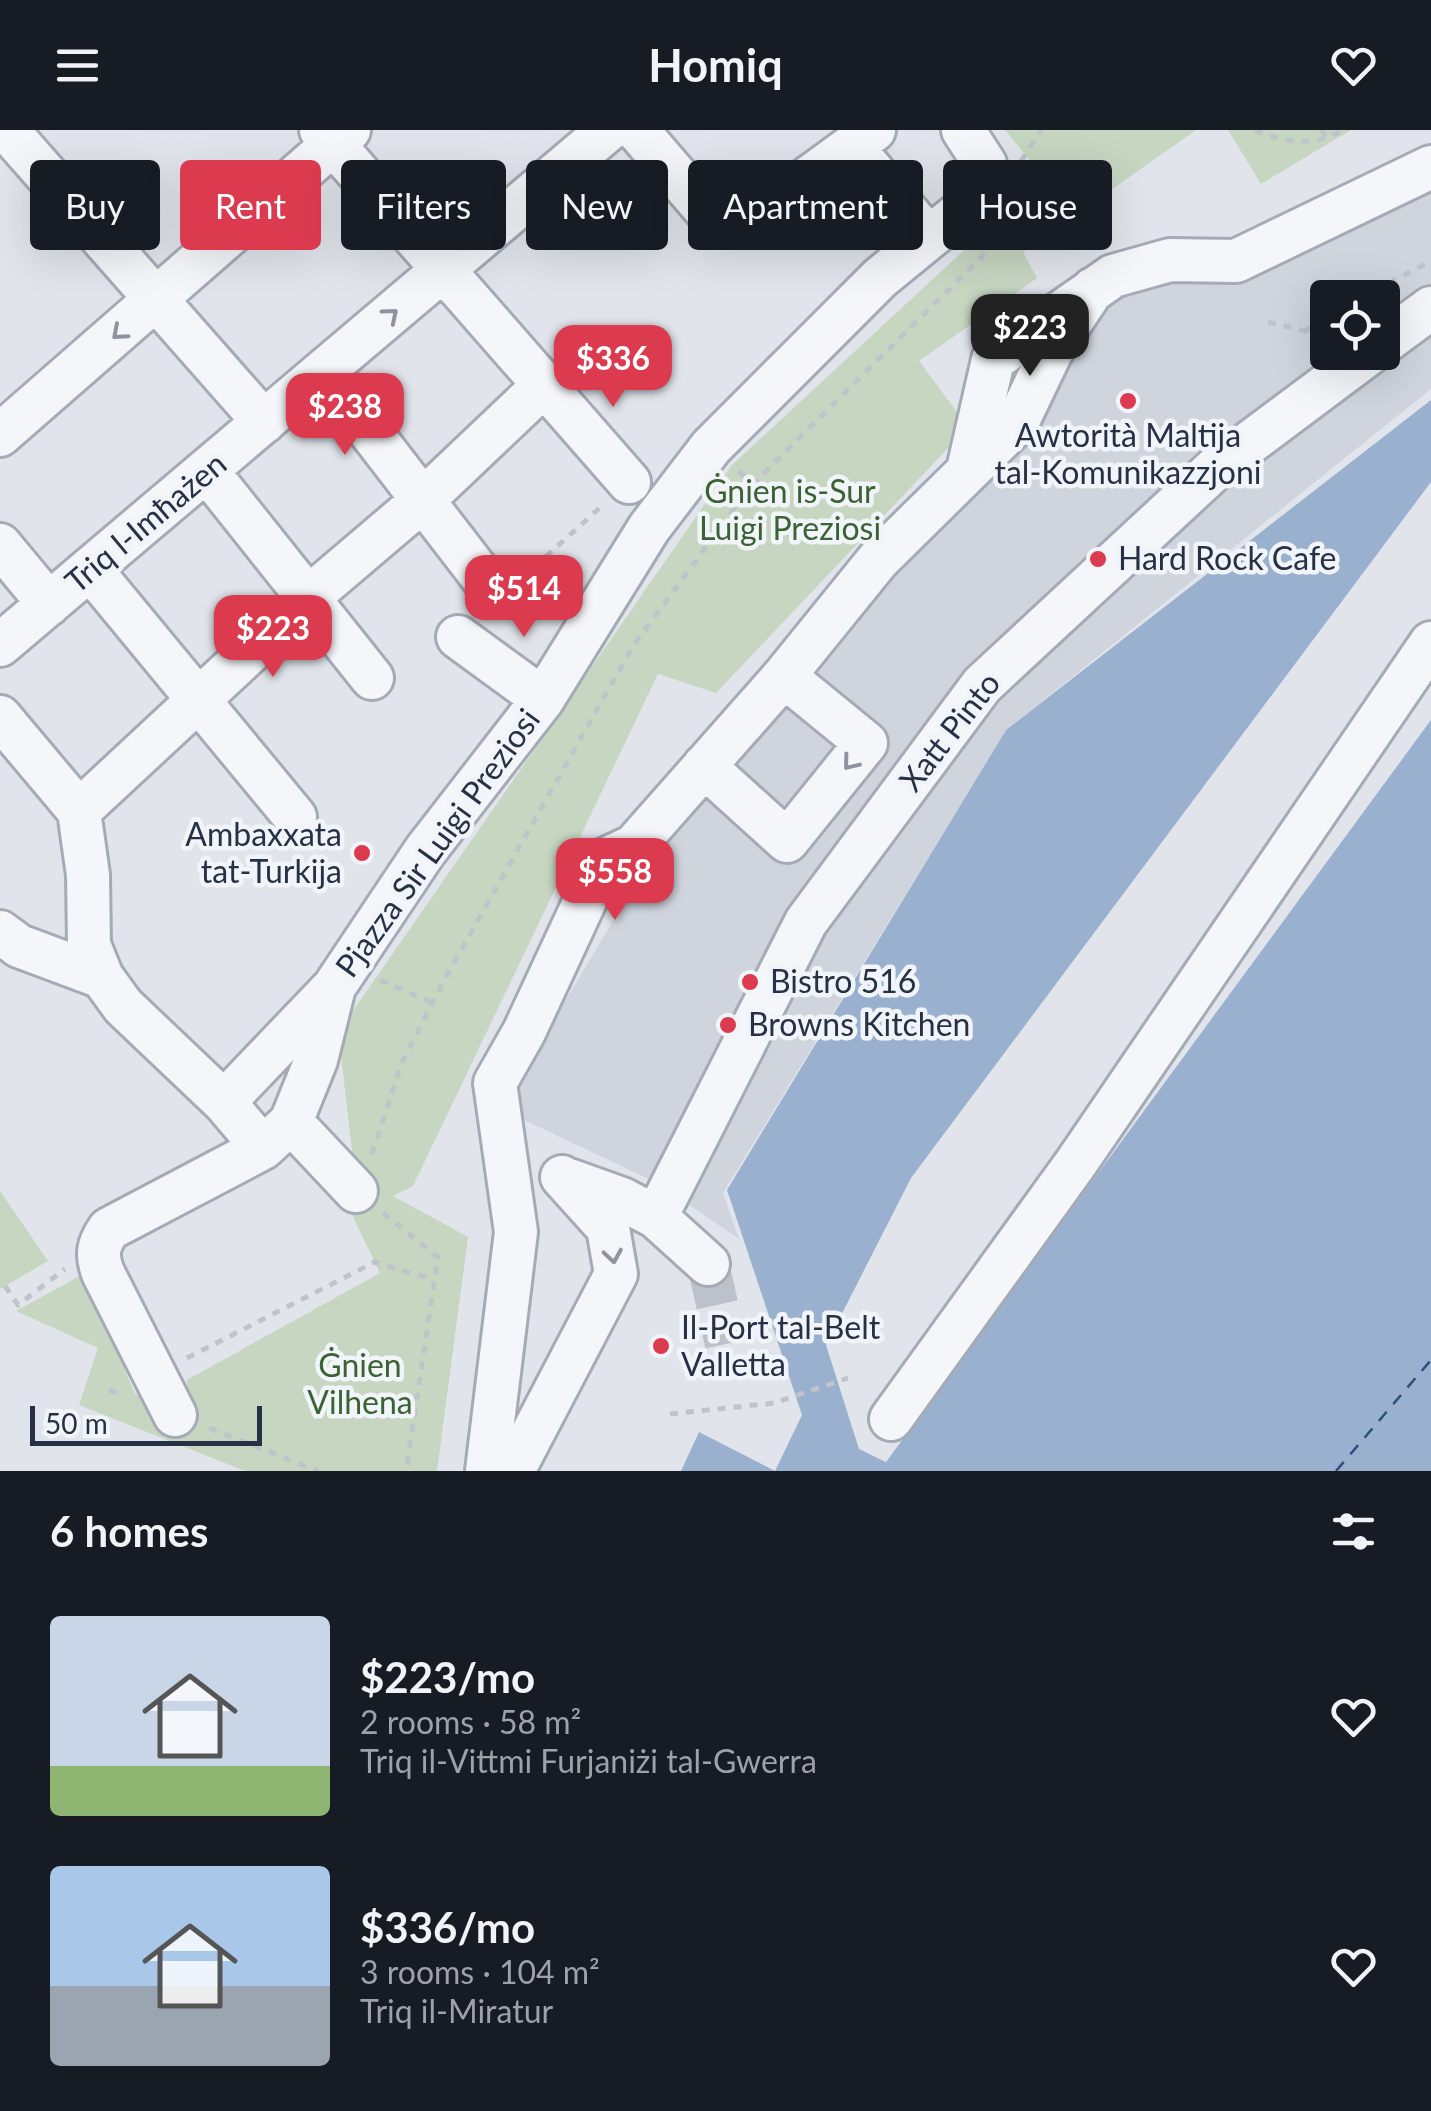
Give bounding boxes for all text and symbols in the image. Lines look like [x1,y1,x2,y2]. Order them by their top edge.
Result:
icon: menu [50,38,105,93]
text: Homiq [648,38,783,92]
icon: heart [1326,38,1381,93]
chip: Buy [30,160,160,250]
chip: Rent [180,160,321,250]
chip: Filters [341,160,506,250]
chip: New [526,160,668,250]
chip: Apartment [688,160,923,250]
chip: House [943,160,1112,250]
map controls [1310,280,1400,370]
button: locate [1310,280,1400,370]
pin: $223 [971,294,1089,379]
text: $223 [993,307,1067,346]
one-way arrow [379,309,397,327]
one-way arrow [112,322,131,340]
pin: $336 [554,325,672,410]
text: $336 [576,338,650,377]
pin: $238 [286,373,404,458]
text: $238 [308,386,382,425]
marker: Awtorità Maltija tal-Komunikazzjoni [1117,390,1139,412]
place label: Awtorità Maltija tal-Komunikazzjoni [994,415,1262,491]
street label: Triq l-Imħażen [57,443,233,600]
park label: Ġnien is-Sur Luigi Preziosi [699,471,881,547]
place label: Hard Rock Cafe [1118,538,1337,577]
marker: Hard Rock Cafe [1087,548,1109,570]
pin: $514 [465,555,583,640]
text: $514 [487,568,561,607]
pin: $223 [214,595,332,680]
text: $223 [236,608,310,647]
street label: Xatt Pinto [890,664,1007,798]
street label: Pjazza Sir Luigi Preziosi [326,700,547,984]
one-way arrow [844,752,862,770]
place label: Ambaxxata tat-Turkija [185,814,342,890]
pin: $558 [556,838,674,923]
marker: Ambaxxata tat-Turkija [351,842,373,864]
text: $558 [578,851,652,890]
place label: Bistro 516 [770,961,916,1000]
marker: Bistro 516 [739,971,761,993]
place label: Browns Kitchen [748,1004,970,1043]
marker: Browns Kitchen [717,1014,739,1036]
one-way arrow [602,1248,623,1264]
place label: Il-Port tal-Belt Valletta [681,1307,881,1383]
marker: Il-Port tal-Belt Valletta [650,1335,672,1357]
park label: Ġnien Vilhena [307,1345,413,1421]
scale bar [30,1401,262,1446]
text: 50 m [45,1406,108,1440]
icon: filters [1326,1504,1381,1559]
text: 6 homes [50,1506,208,1556]
text: $223/mo [360,1652,535,1702]
icon: home [130,1656,250,1776]
icon: heart [1326,1689,1381,1744]
text: 2 rooms · 58 m² [360,1702,581,1741]
text: Triq il-Vittmi Furjaniżi tal-Gwerra [360,1741,817,1780]
text: $336/mo [360,1902,535,1952]
icon: home [130,1906,250,2026]
icon: heart [1326,1939,1381,1994]
text: 3 rooms · 104 m² [360,1952,600,1991]
text: Triq il-Miratur [360,1991,553,2030]

